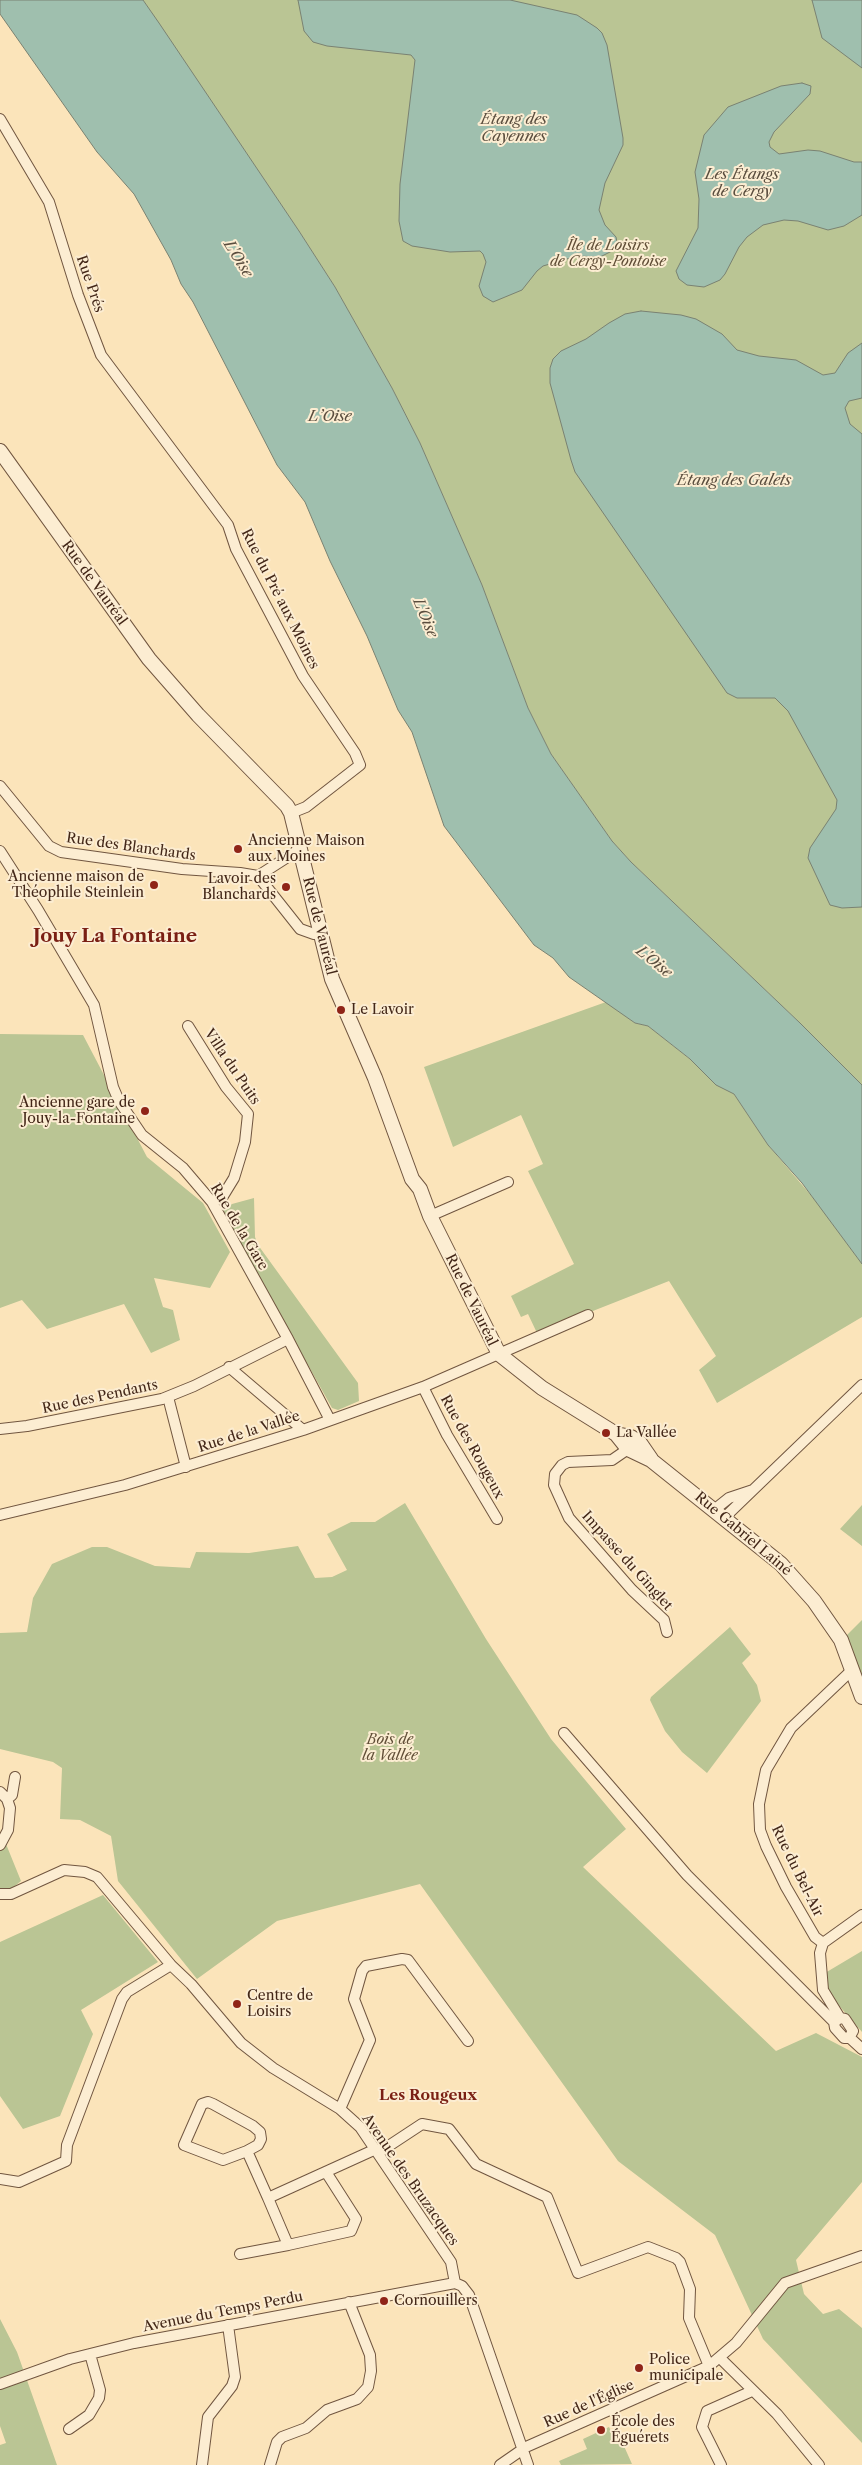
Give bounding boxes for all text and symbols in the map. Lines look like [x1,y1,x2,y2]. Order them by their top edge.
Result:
water label: Étang des Cayennes [481,111,547,146]
water label: Les Étangs de Cergy [705,166,779,201]
water label: L'Oise [220,237,256,281]
park label: Île de Loisirs de Cergy-Pontoise [550,238,666,270]
street label: Rue Prés [72,253,108,315]
water label: L’Oise [308,408,352,426]
water label: Étang des Galets [677,472,791,490]
street label: Rue du Pré aux Moines [237,526,323,672]
street label: Rue de Vauréal [58,537,130,629]
water label: L'Oise [409,596,441,640]
street label: Rue des Blanchards [65,830,197,864]
place label: Ancienne Maison aux Moines [248,833,365,866]
marker: Ancienne Maison aux Moines [232,843,244,855]
place label: Ancienne maison de Théophile Steinlein [8,869,144,902]
place label: Lavoir des Blanchards [202,871,276,904]
street label: Rue de Vauréal [299,875,339,977]
marker: Ancienne maison de Théophile Steinlein [148,879,160,891]
marker: Lavoir des Blanchards [280,881,292,893]
district label: Jouy La Fontaine [33,926,197,948]
water label: L'Oise [632,942,676,982]
place label: Le Lavoir [351,1002,414,1018]
marker: Le Lavoir [335,1004,347,1016]
street label: Villa du Puits [200,1026,264,1108]
place label: Ancienne gare de Jouy-la-Fontaine [19,1095,135,1128]
marker: Ancienne gare de Jouy-la-Fontaine [139,1105,151,1117]
street label: Rue de la Gare [207,1181,271,1273]
street label: Rue de Vauréal [441,1251,501,1349]
street label: Rue des Pendants [41,1377,159,1417]
street label: Rue des Rougeux [437,1392,507,1502]
street label: Rue de la Vallée [196,1408,302,1456]
place label: La Vallée [616,1425,676,1441]
marker: La Vallée [600,1427,612,1439]
street label: Rue Gabriel Lainé [691,1489,795,1579]
street label: Impasse du Ginglet [578,1508,676,1614]
park label: Bois de la Vallée [362,1732,418,1764]
street label: Rue du Bel-Air [768,1823,826,1919]
place label: Centre de Loisirs [247,1988,313,2020]
marker: Centre de Loisirs [231,1998,243,2010]
district label: Les Rougeux [379,2087,477,2105]
street label: Avenue des Bruzacques [358,2111,462,2249]
street label: Avenue du Temps Perdu [142,2288,304,2336]
place label: Cornouillers [394,2293,478,2309]
marker: Cornouillers [378,2295,390,2307]
place label: Police municipale [649,2352,723,2384]
marker: Police municipale [633,2362,645,2374]
street label: Rue de l'Église [541,2377,637,2431]
place label: École des Éguérets [611,2414,675,2446]
marker: École des Éguérets [595,2424,607,2436]

